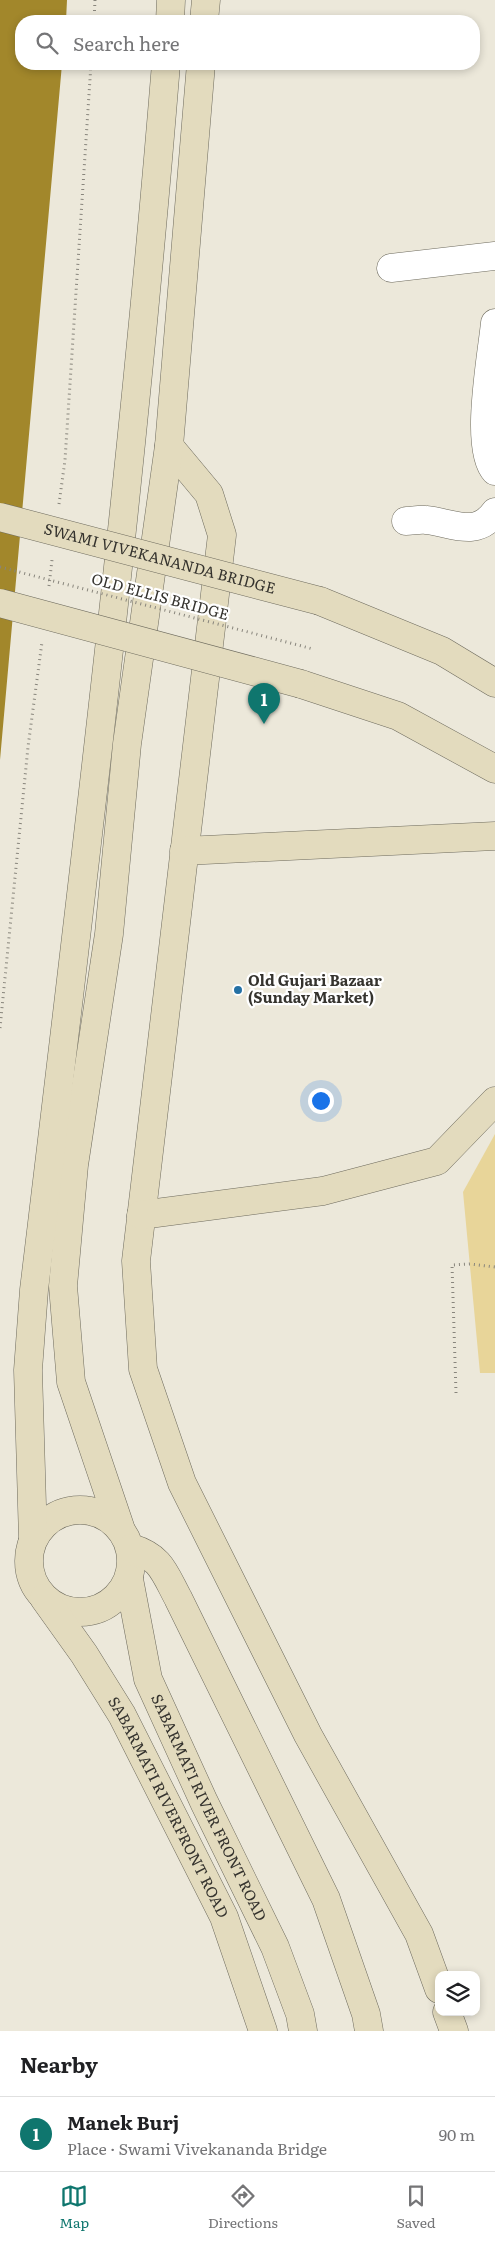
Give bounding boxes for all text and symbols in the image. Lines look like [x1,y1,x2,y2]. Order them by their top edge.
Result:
search box [15,15,480,70]
icon: search [33,29,61,57]
text: Search here [73,29,180,57]
street label: SWAMI VIVEKANANDA BRIDGE [42,516,278,599]
street label: OLD ELLIS BRIDGE [89,566,232,625]
pin: 1 [248,683,280,724]
place label: Old Gujari Bazaar (Sunday Market) [248,968,382,1008]
marker: Old Gujari Bazaar (Sunday Market) [232,984,244,996]
your location [308,1088,334,1114]
street label: SABARMATI RIVER FRONT ROAD [146,1690,274,1924]
street label: SABARMATI RIVERFRONT ROAD [103,1691,236,1921]
map controls [435,1971,480,2016]
button: layers [435,1971,480,2016]
text: Nearby [20,2048,98,2079]
text: Manek Burj [67,2108,179,2136]
text: 1 [33,2122,39,2146]
text: 90 m [439,2122,475,2146]
text: Place · Swami Vivekananda Bridge [67,2136,327,2160]
tab: Map [59,2182,89,2232]
tab: Directions [208,2182,278,2232]
tab: Saved [397,2182,436,2232]

